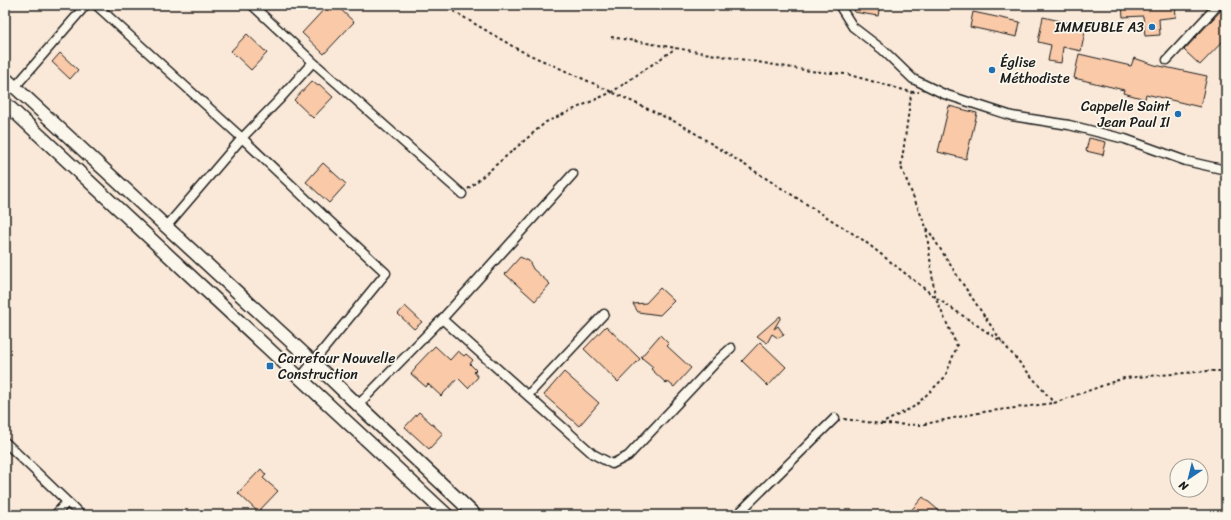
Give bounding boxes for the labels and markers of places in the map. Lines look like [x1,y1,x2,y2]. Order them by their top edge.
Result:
place label: IMMEUBLE A3 [1054,15,1144,40]
marker: IMMEUBLE A3 [1147,22,1157,32]
place label: Église Méthodiste [1000,50,1070,91]
marker: Église Méthodiste [987,65,997,75]
place label: Cappelle Saint Jean Paul II [1081,94,1171,135]
marker: Cappelle Saint Jean Paul II [1173,109,1183,119]
place label: Carrefour Nouvelle Construction [278,346,396,387]
marker: Carrefour Nouvelle Construction [265,361,275,371]

